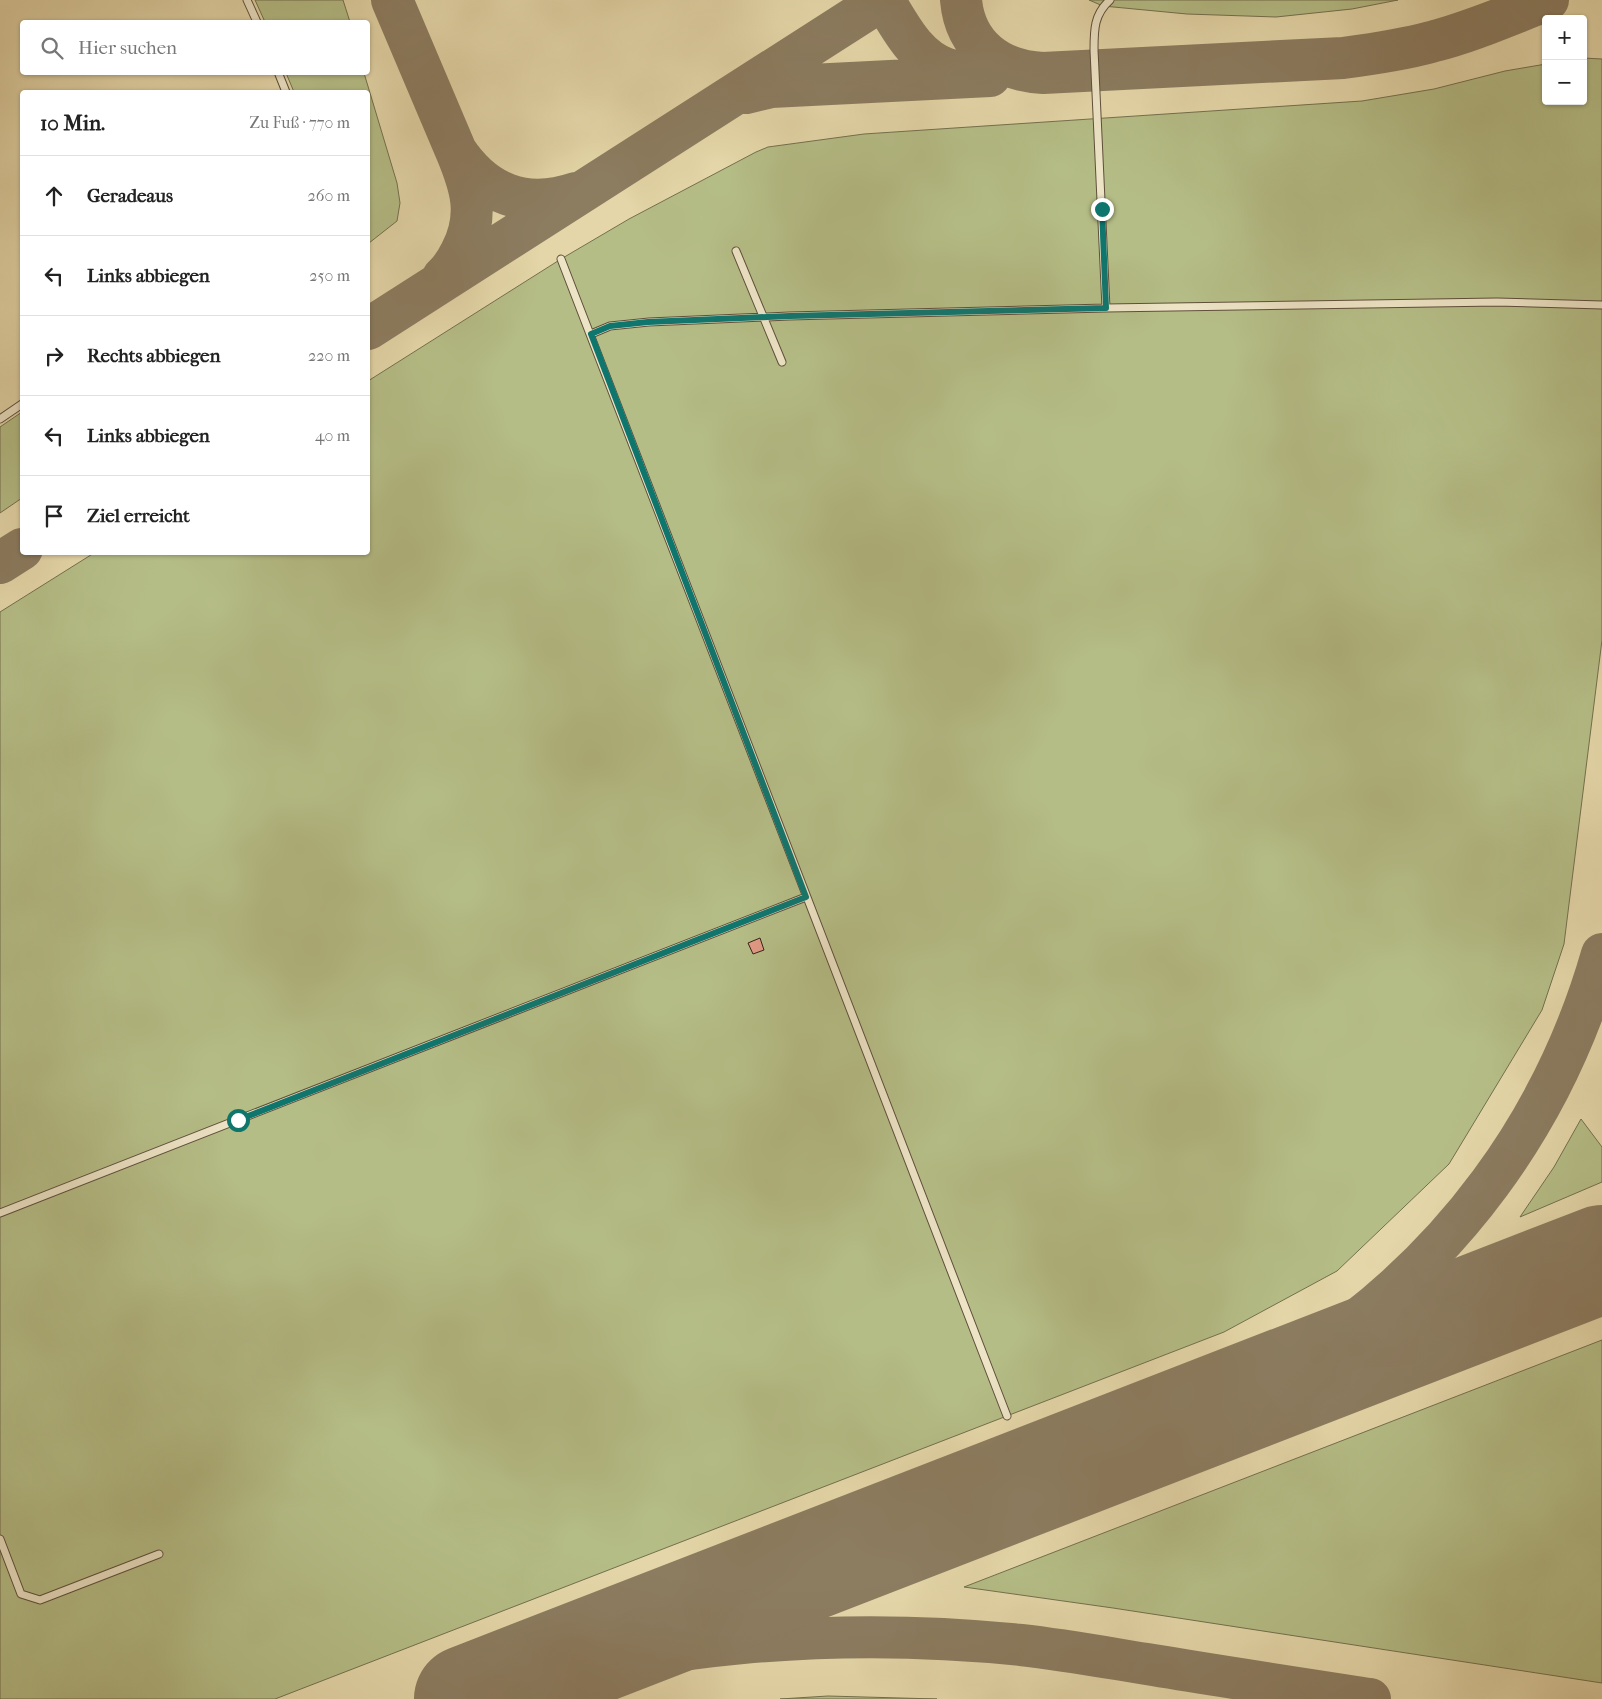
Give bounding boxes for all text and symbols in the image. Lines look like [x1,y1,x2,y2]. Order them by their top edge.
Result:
map controls [1542,15,1587,105]
button: + [1542,15,1587,60]
search box [20,20,370,75]
icon: search [38,34,66,62]
text: Hier suchen [78,37,177,59]
button: − [1542,60,1587,105]
text: 10 Min. [40,111,105,135]
text: Zu Fuß · 770 m [249,113,350,132]
icon: ahead [40,182,68,210]
text: Geradeaus [87,185,173,207]
text: 260 m [308,186,350,205]
route end [1091,198,1114,221]
icon: left [40,262,68,290]
text: Links abbiegen [87,265,210,287]
text: 250 m [309,266,350,285]
icon: right [40,342,68,370]
text: Rechts abbiegen [87,345,221,367]
text: 220 m [308,346,350,365]
icon: left [40,422,68,450]
text: Links abbiegen [87,425,210,447]
text: 40 m [315,426,350,445]
icon: arrive [40,502,68,530]
text: Ziel erreicht [87,505,190,527]
route start [227,1109,250,1132]

